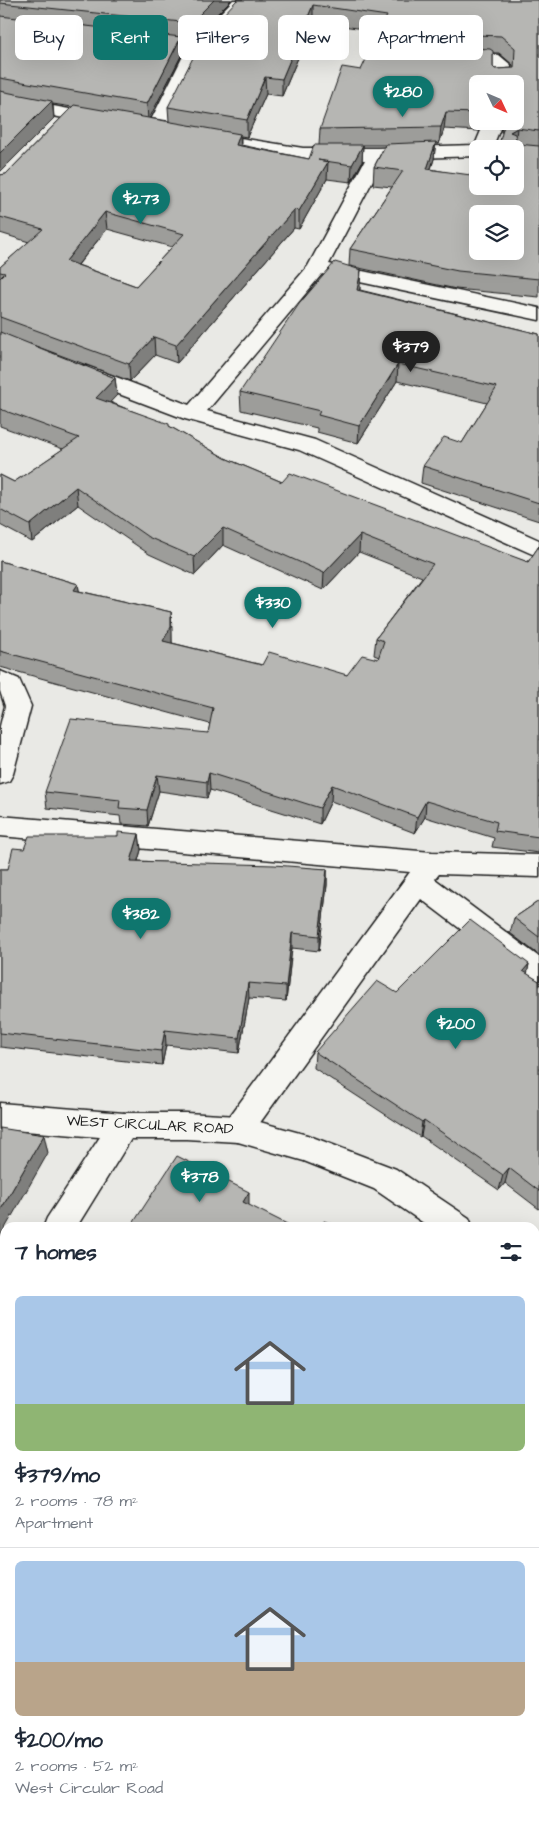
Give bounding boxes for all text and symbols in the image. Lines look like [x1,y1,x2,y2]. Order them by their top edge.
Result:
chip: Buy [15,15,83,60]
chip: Rent [93,15,168,60]
chip: Filters [178,15,268,60]
chip: New [278,15,349,60]
chip: Apartment [359,15,483,60]
north arrow [469,75,524,130]
map controls [469,75,524,260]
pin: $280 [373,76,433,118]
text: $280 [384,81,422,103]
button: locate [469,140,524,195]
pin: $273 [111,182,171,225]
text: $273 [123,188,159,210]
button: layers [469,205,524,260]
pin: $379 [381,330,441,373]
text: $379 [393,336,429,358]
pin: $330 [243,586,303,629]
text: $330 [255,592,291,614]
pin: $382 [111,898,171,940]
text: $382 [123,903,159,925]
pin: $200 [426,1008,486,1050]
text: $200 [437,1013,475,1035]
street label: WEST CIRCULAR ROAD [66,1110,234,1140]
pin: $378 [170,1160,230,1203]
text: $378 [181,1166,219,1188]
text: 7 homes [15,1238,97,1267]
icon: filters [497,1238,525,1266]
icon: home [225,1328,315,1418]
text: $379/mo [15,1461,100,1490]
text: 2 rooms · 78 m² [15,1490,138,1512]
text: Apartment [15,1512,93,1534]
icon: home [225,1594,315,1684]
text: $200/mo [15,1726,103,1755]
text: 2 rooms · 52 m² [15,1755,138,1777]
text: West Circular Road [15,1777,163,1799]

